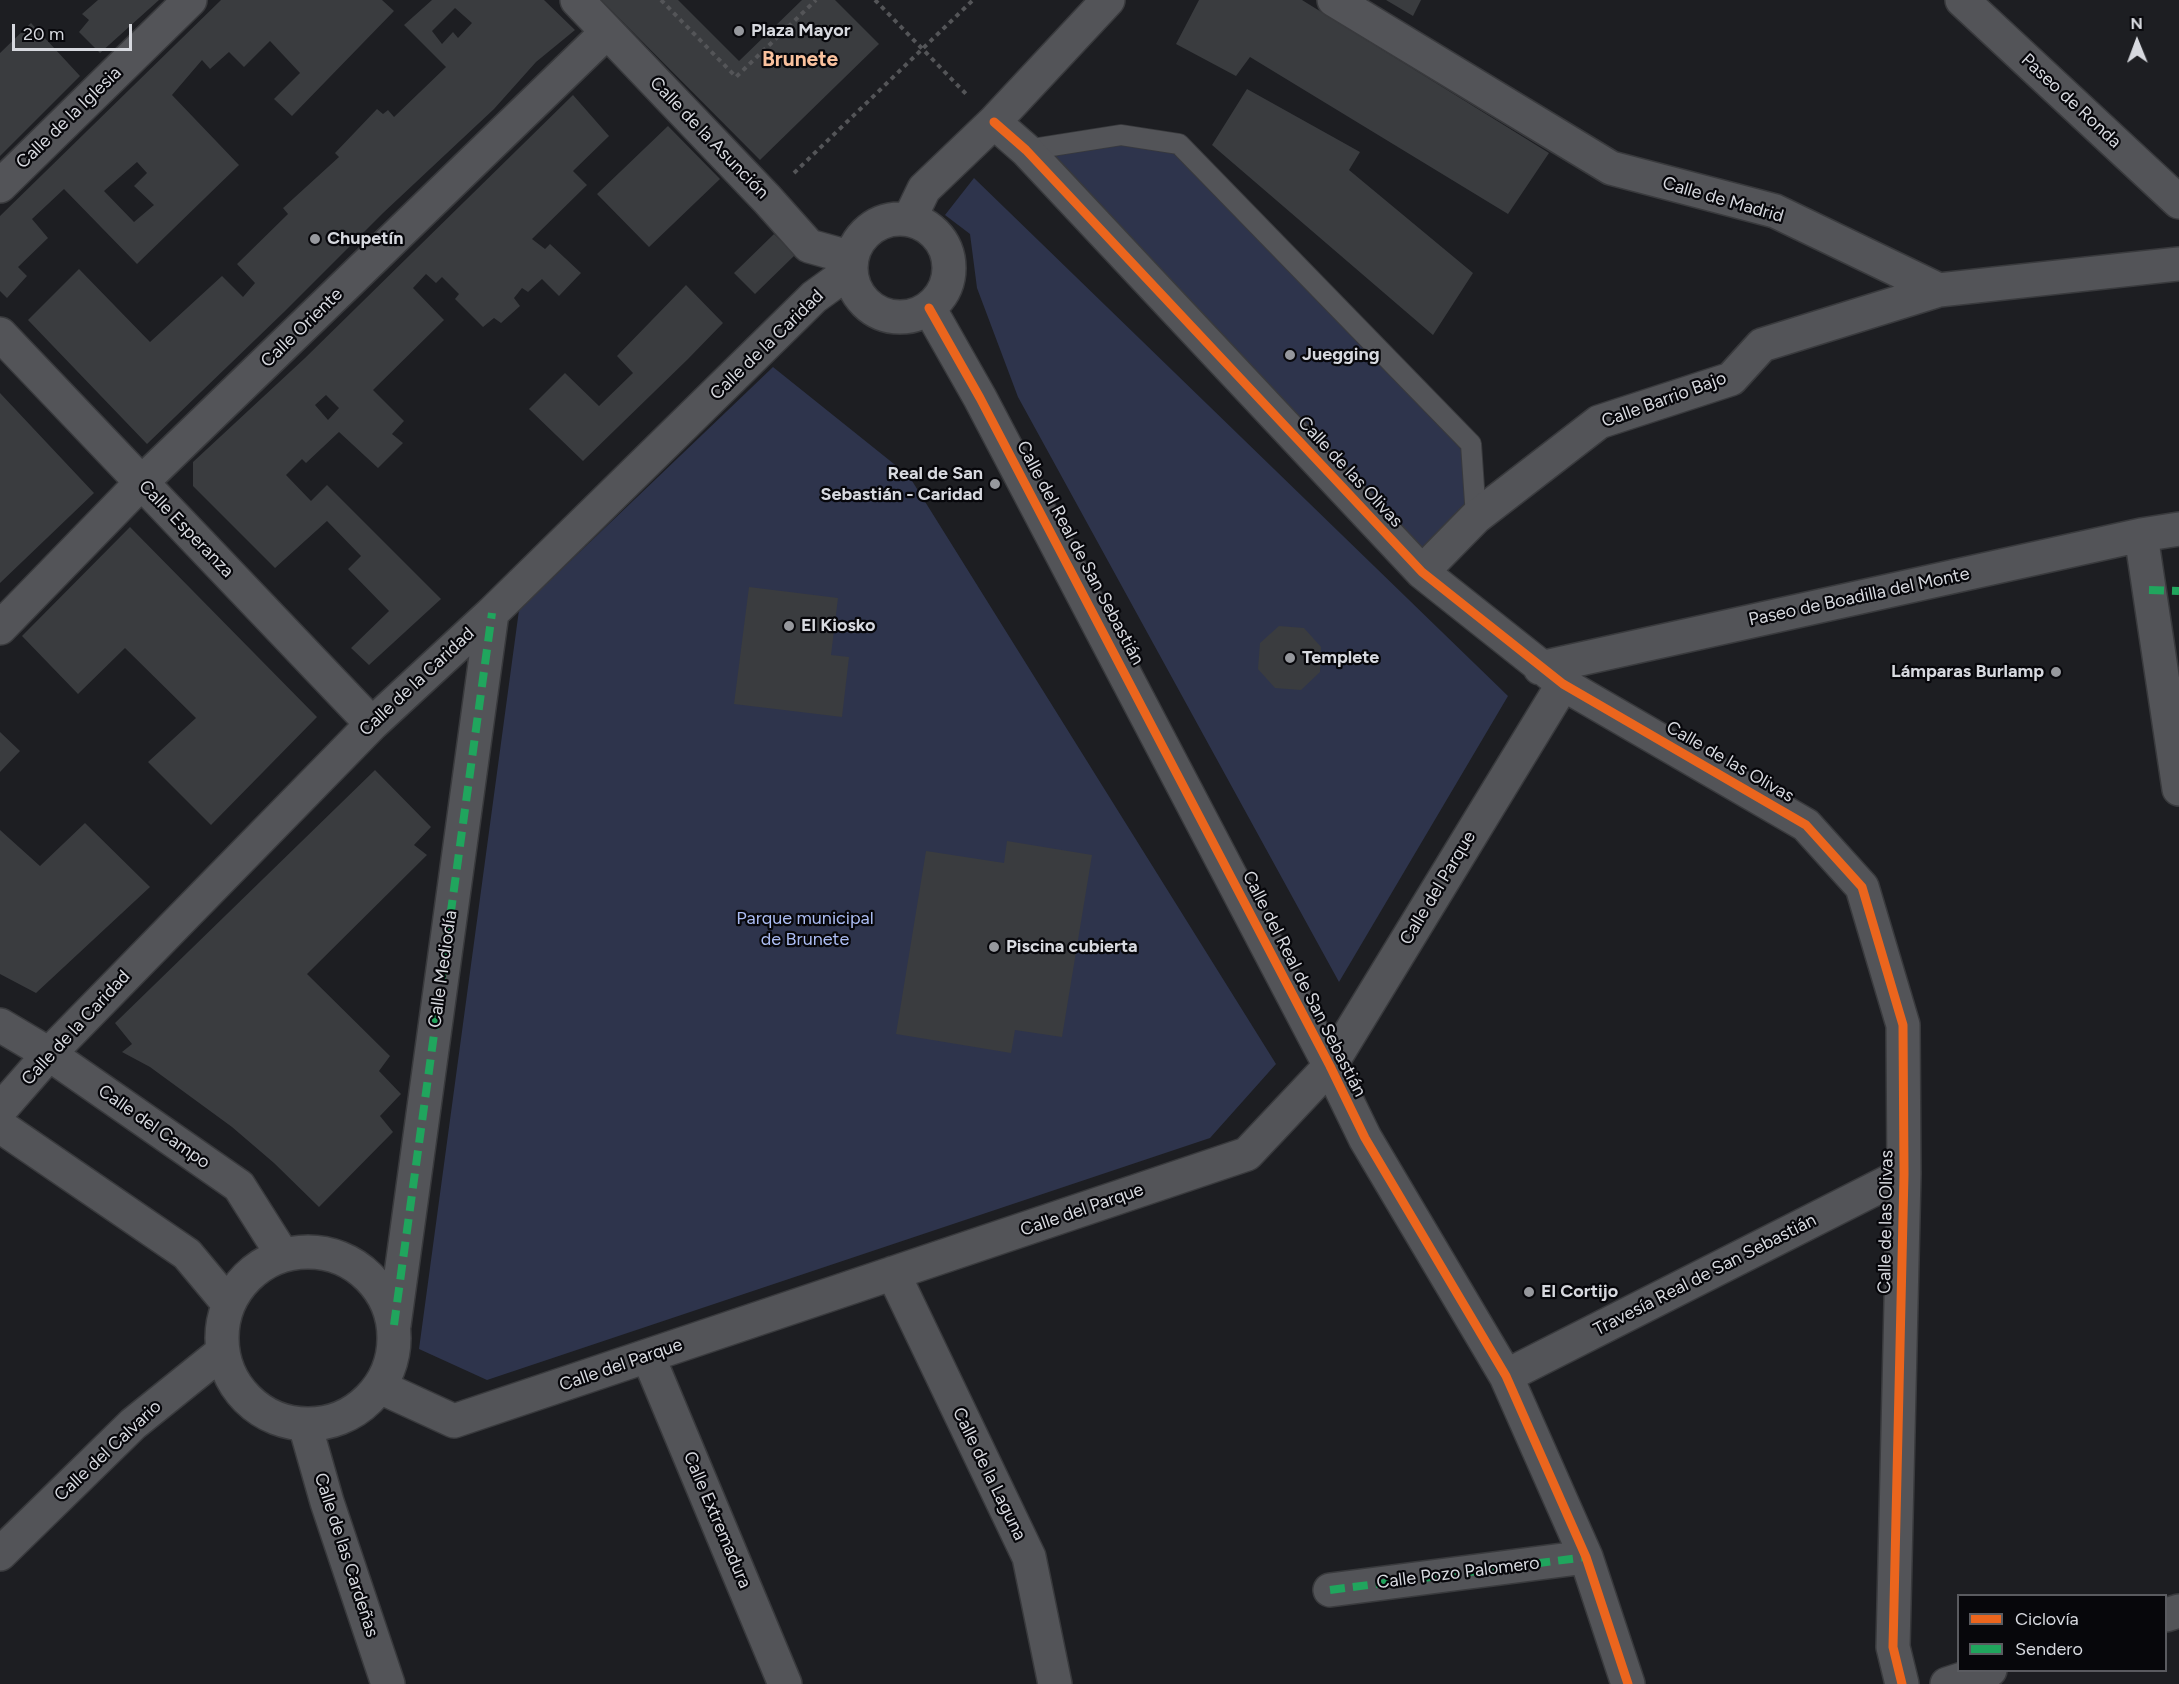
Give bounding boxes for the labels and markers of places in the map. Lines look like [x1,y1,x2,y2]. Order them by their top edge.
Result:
place label: Plaza Mayor [751,20,850,42]
marker: Plaza Mayor [732,24,746,38]
place label: Chupetín [327,228,403,250]
marker: Chupetín [308,232,322,246]
place label: Juegging [1302,344,1380,366]
marker: Juegging [1283,348,1297,362]
place label: Real de San Sebastián - Caridad [821,463,983,506]
marker: Real de San Sebastián - Caridad [988,477,1002,491]
place label: El Kiosko [801,615,876,637]
marker: El Kiosko [782,619,796,633]
place label: Templete [1302,647,1379,669]
marker: Templete [1283,651,1297,665]
place label: Lámparas Burlamp [1891,661,2044,683]
marker: Lámparas Burlamp [2049,665,2063,679]
place label: Piscina cubierta [1006,936,1138,958]
marker: Piscina cubierta [987,940,1001,954]
place label: El Cortijo [1541,1281,1618,1303]
marker: El Cortijo [1522,1285,1536,1299]

